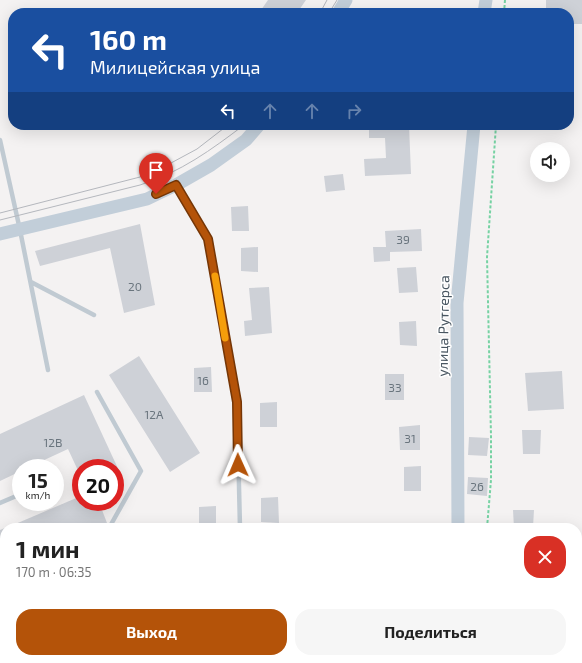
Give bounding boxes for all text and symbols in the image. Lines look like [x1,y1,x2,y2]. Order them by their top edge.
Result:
text: 160 m [90,22,167,56]
icon: left [24,24,76,76]
text: Милицейская улица [90,56,260,78]
icon: left [217,100,239,122]
icon: ahead [259,100,281,122]
icon: ahead [301,100,323,122]
icon: right [343,100,365,122]
map controls [530,142,570,182]
button: sound [530,142,570,182]
pin [139,153,173,194]
icon: arrive [145,159,167,181]
house number: 39 [396,232,410,246]
street label: улица Рутгерса [434,275,452,377]
house number: 20 [128,279,142,293]
house number: 16 [197,373,209,387]
house number: 33 [388,380,402,394]
house number: 12А [145,407,164,421]
house number: 31 [404,431,416,445]
house number: 12В [44,435,62,449]
position arrow [217,444,259,486]
speed limit sign: 20 [72,459,124,511]
text: 15 [28,468,48,492]
house number: 26 [470,479,484,493]
text: km/h [26,489,50,501]
text: 1 мин [16,534,80,563]
button: close [524,536,566,578]
text: 170 m · 06:35 [16,564,91,580]
button: Выход [16,609,287,655]
button: Поделиться [295,609,566,655]

